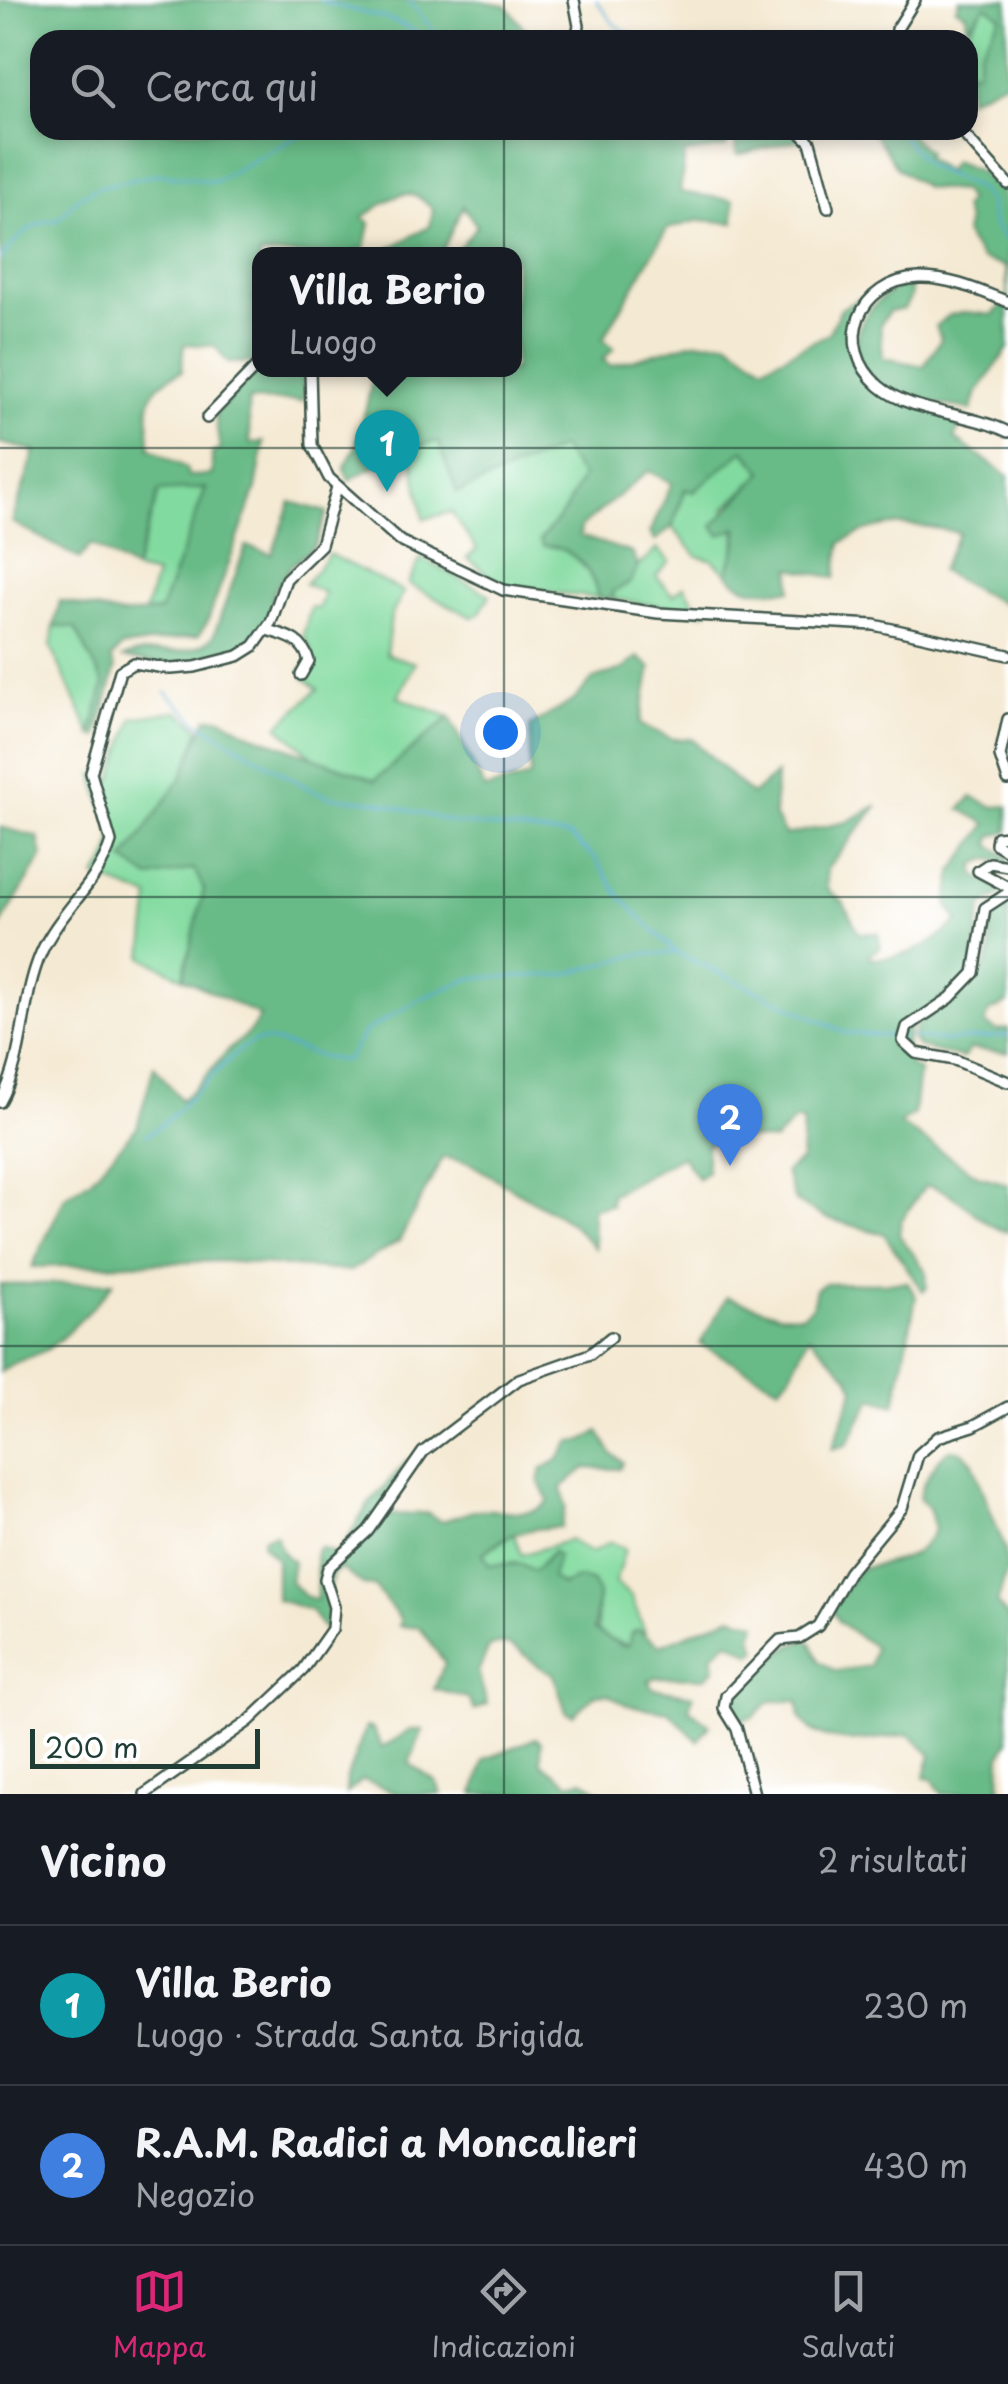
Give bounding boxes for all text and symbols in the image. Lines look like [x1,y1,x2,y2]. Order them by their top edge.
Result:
search box [30,30,978,140]
text: Cerca qui [145,57,318,114]
icon: search [65,58,120,113]
popup [252,247,522,377]
text: Villa Berio [289,260,485,317]
text: Luogo [289,317,377,365]
pin: 1 [354,410,420,492]
your location [475,707,526,758]
pin: 2 [698,1084,762,1166]
scale bar [30,1724,260,1768]
text: 200 m [45,1725,138,1768]
text: Vicino [40,1828,166,1891]
text: 2 risultati [818,1835,968,1883]
text: Villa Berio [135,1953,332,2010]
text: 1 [65,1981,80,2029]
text: 230 m [863,1981,968,2029]
text: Luogo · Strada Santa Brigida [135,2010,583,2058]
text: R.A.M. Radici a Moncalieri [135,2113,637,2170]
text: 2 [61,2141,84,2189]
text: 430 m [863,2141,968,2189]
text: Negozio [135,2170,255,2218]
tab: Mappa [113,2264,206,2367]
tab: Indicazioni [431,2264,576,2367]
tab: Salvati [801,2264,895,2367]

